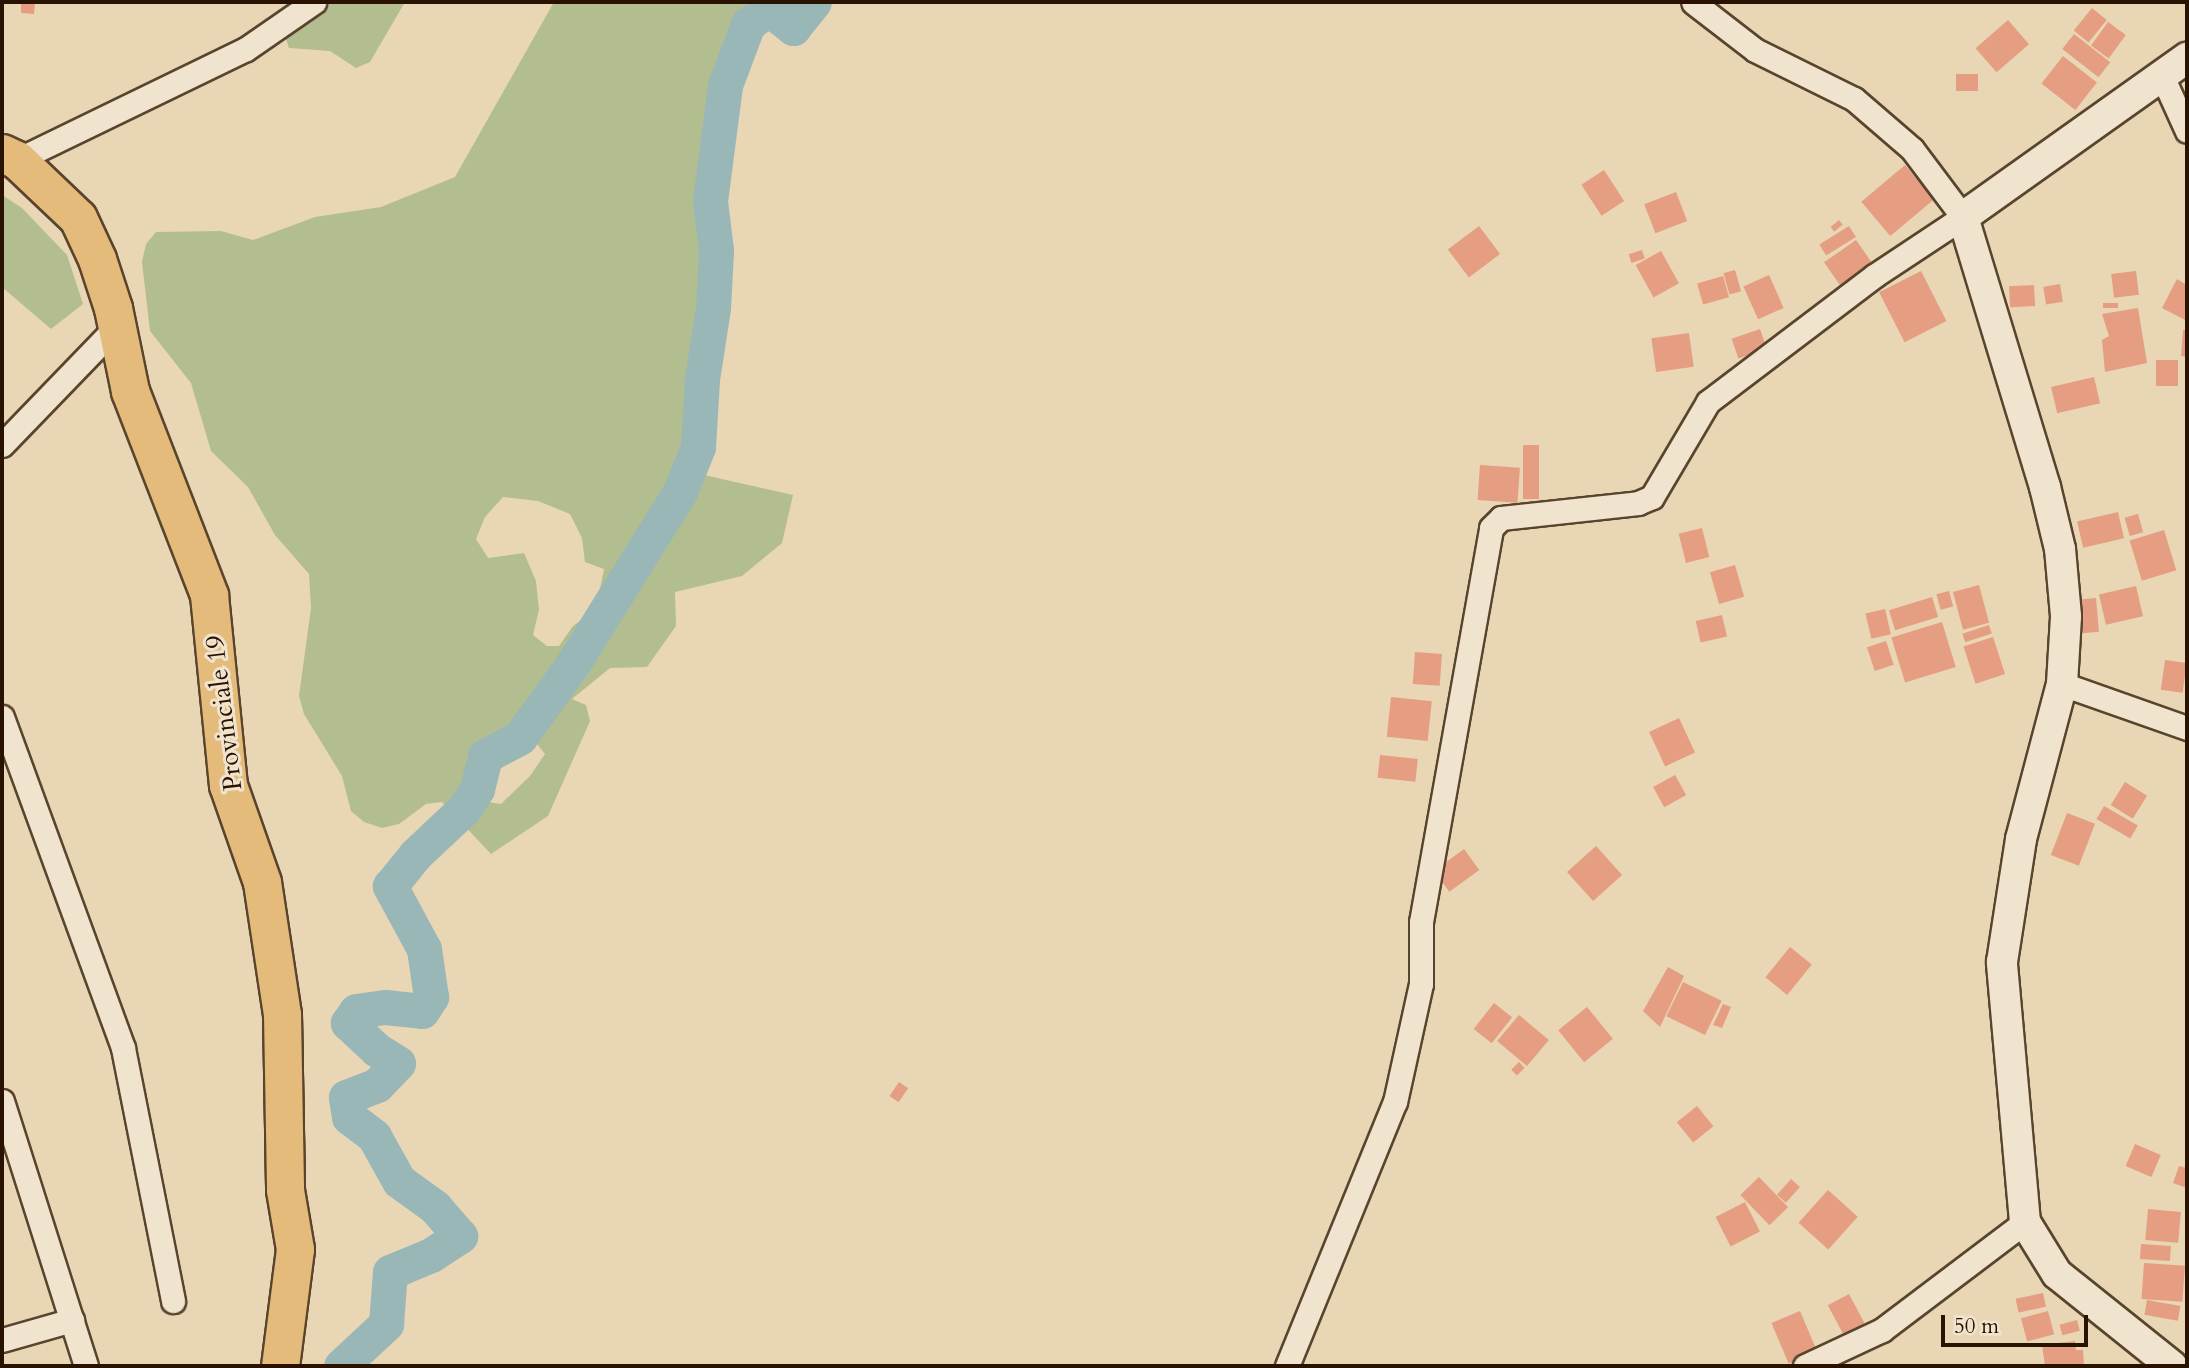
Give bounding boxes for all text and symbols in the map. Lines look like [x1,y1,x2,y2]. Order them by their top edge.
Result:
street label: Provinciale 19 [199,633,249,793]
scale bar [1944,1302,2091,1346]
text: 50 m [1954,1312,1999,1341]

